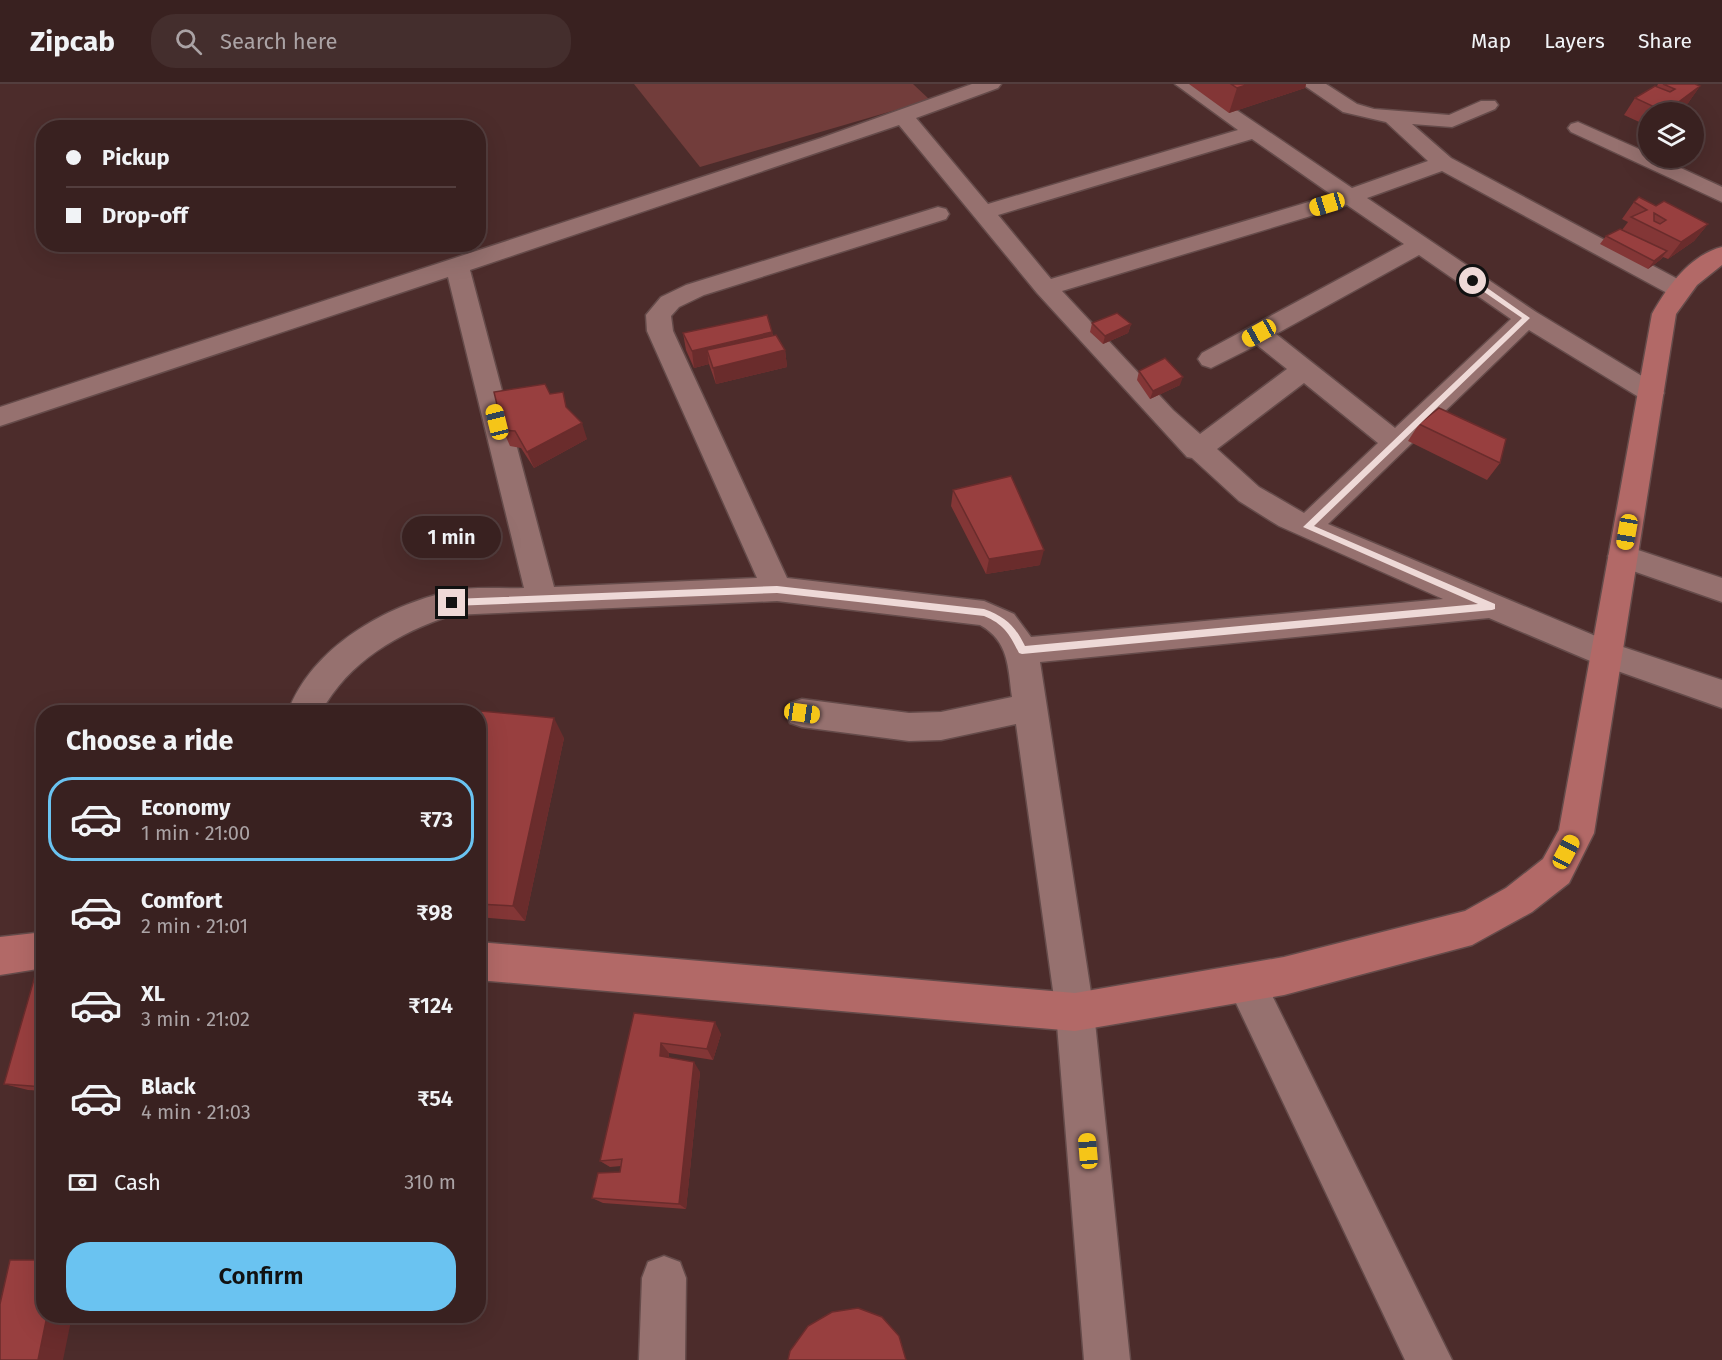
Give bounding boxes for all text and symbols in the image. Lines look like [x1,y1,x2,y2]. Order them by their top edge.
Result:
search box [151,14,571,68]
text: Zipcab [30,25,115,58]
icon: search [172,25,205,58]
text: Search here [220,28,338,55]
text: Map [1471,28,1511,54]
text: Layers [1544,28,1605,54]
text: Share [1638,28,1692,54]
map controls [1638,102,1704,168]
button: layers [1638,102,1704,168]
text: Pickup [102,144,170,171]
car [1307,190,1347,218]
text: Drop-off [102,202,188,229]
route start [1459,267,1486,294]
car [1239,316,1279,350]
car [484,402,510,442]
car [1615,513,1639,551]
callout: 1 min [402,516,502,558]
text: 1 min [427,525,476,549]
route end [438,589,465,616]
car [783,702,821,724]
text: Choose a ride [66,725,233,757]
icon: car [69,792,123,846]
text: Economy [141,794,230,821]
text: ₹73 [420,806,453,833]
text: 1 min · 21:00 [141,821,250,845]
car [1550,832,1582,872]
icon: car [69,885,123,939]
text: Comfort [141,887,222,914]
text: ₹98 [416,899,453,926]
text: 2 min · 21:01 [141,914,248,938]
icon: car [69,978,123,1032]
text: XL [141,980,165,1007]
text: ₹124 [408,992,453,1019]
text: 3 min · 21:02 [141,1007,250,1031]
icon: car [69,1071,123,1125]
text: Black [141,1073,196,1100]
text: ₹54 [417,1085,453,1112]
text: 4 min · 21:03 [141,1100,251,1124]
car [1077,1132,1099,1170]
icon: cash [66,1166,99,1199]
text: Cash [114,1169,161,1196]
text: 310 m [404,1170,456,1194]
button: Confirm [66,1242,456,1311]

